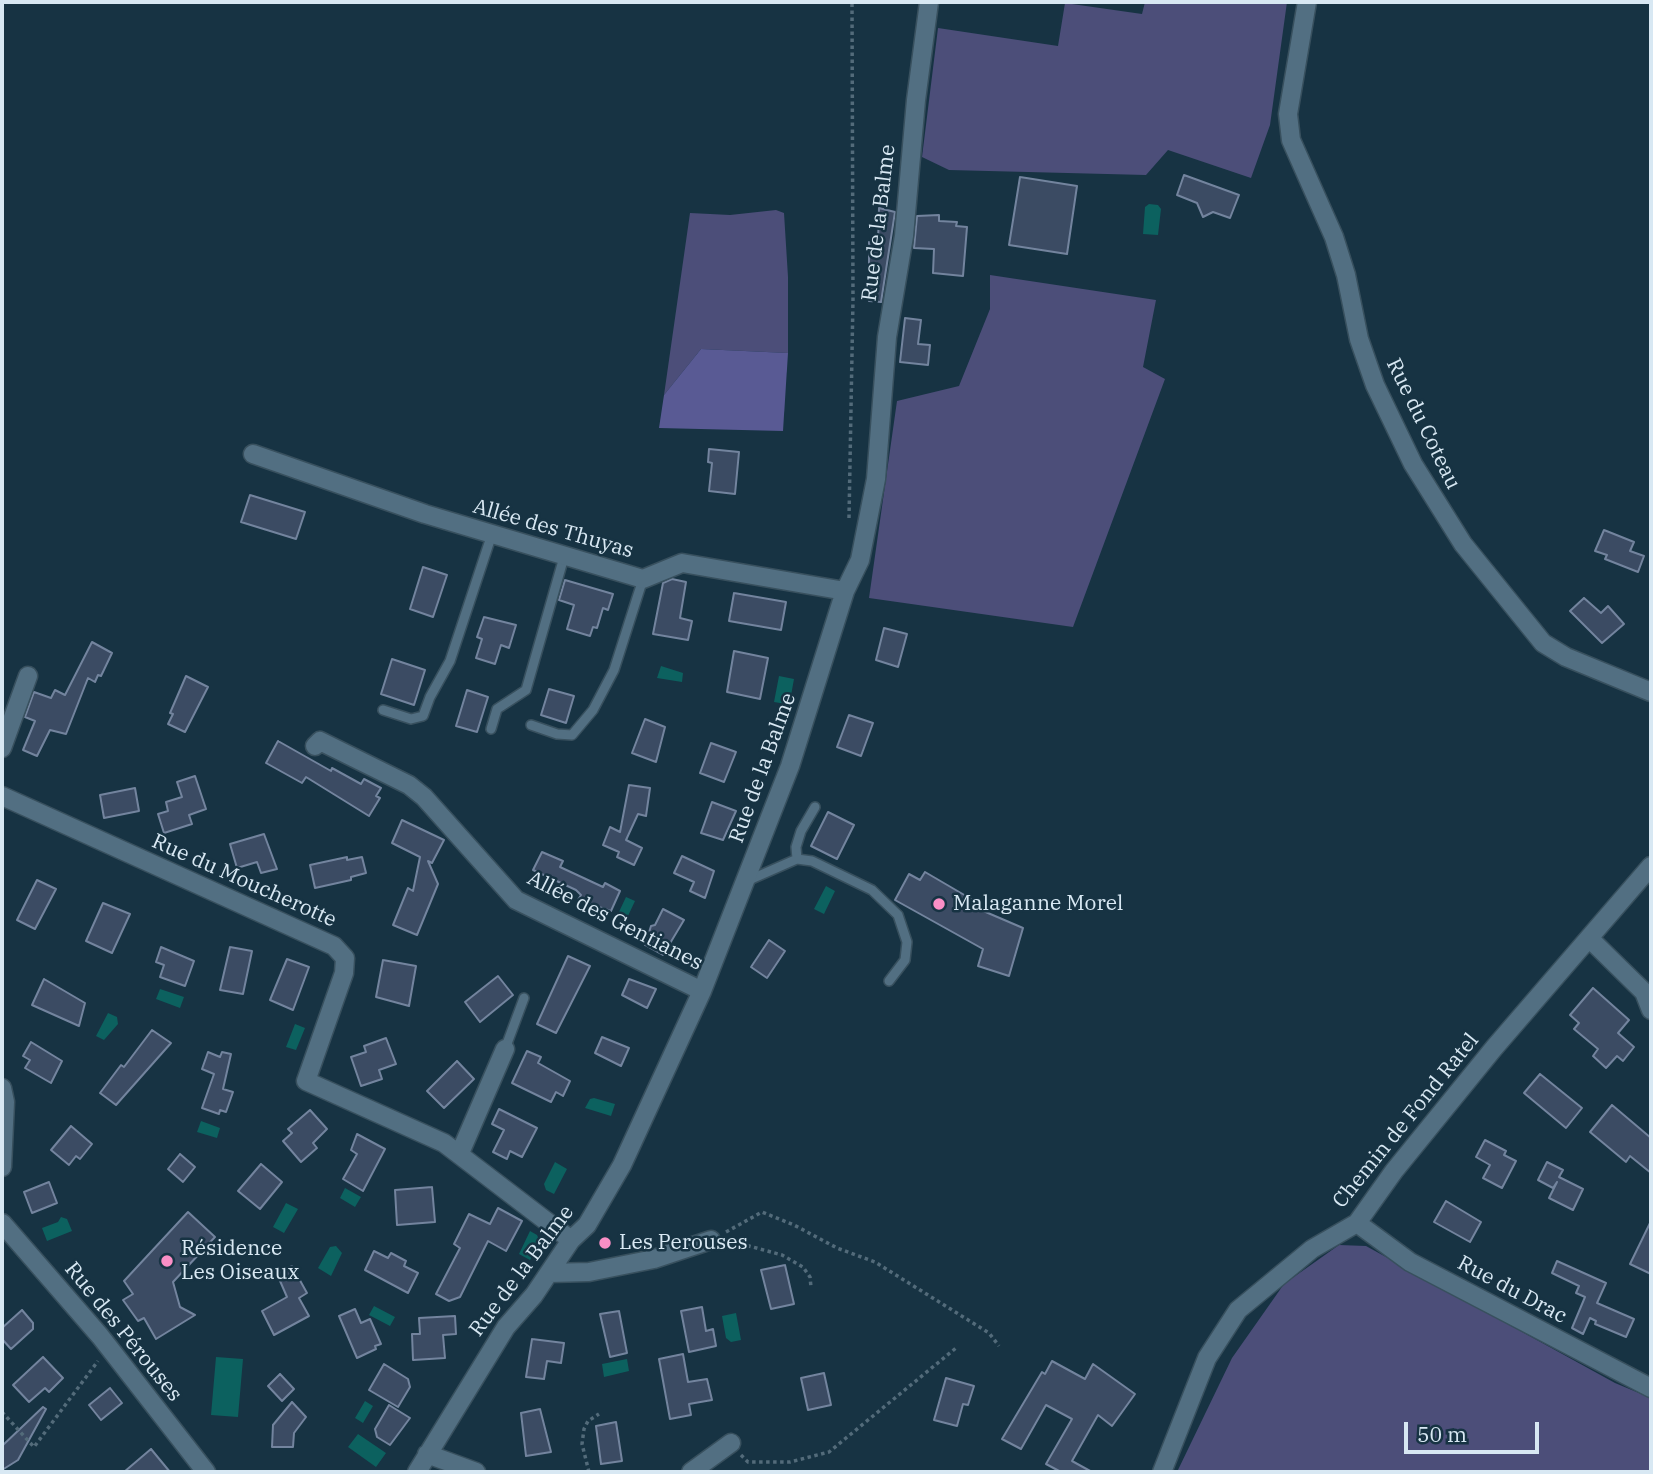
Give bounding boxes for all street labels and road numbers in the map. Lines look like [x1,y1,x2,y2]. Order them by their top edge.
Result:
street label: Rue de la Balme [857,143,901,303]
street label: Rue du Coteau [1380,355,1466,493]
street label: Allée des Thuyas [470,494,636,564]
street label: Rue de la Balme [724,690,802,846]
street label: Rue du Moucherotte [148,829,340,933]
street label: Allée des Gentianes [523,866,707,976]
street label: Chemin de Fond Ratel [1328,1029,1484,1213]
street label: Rue de la Balme [464,1200,580,1342]
street label: Rue du Drac [1453,1251,1571,1329]
street label: Rue des Pérouses [59,1257,187,1407]

